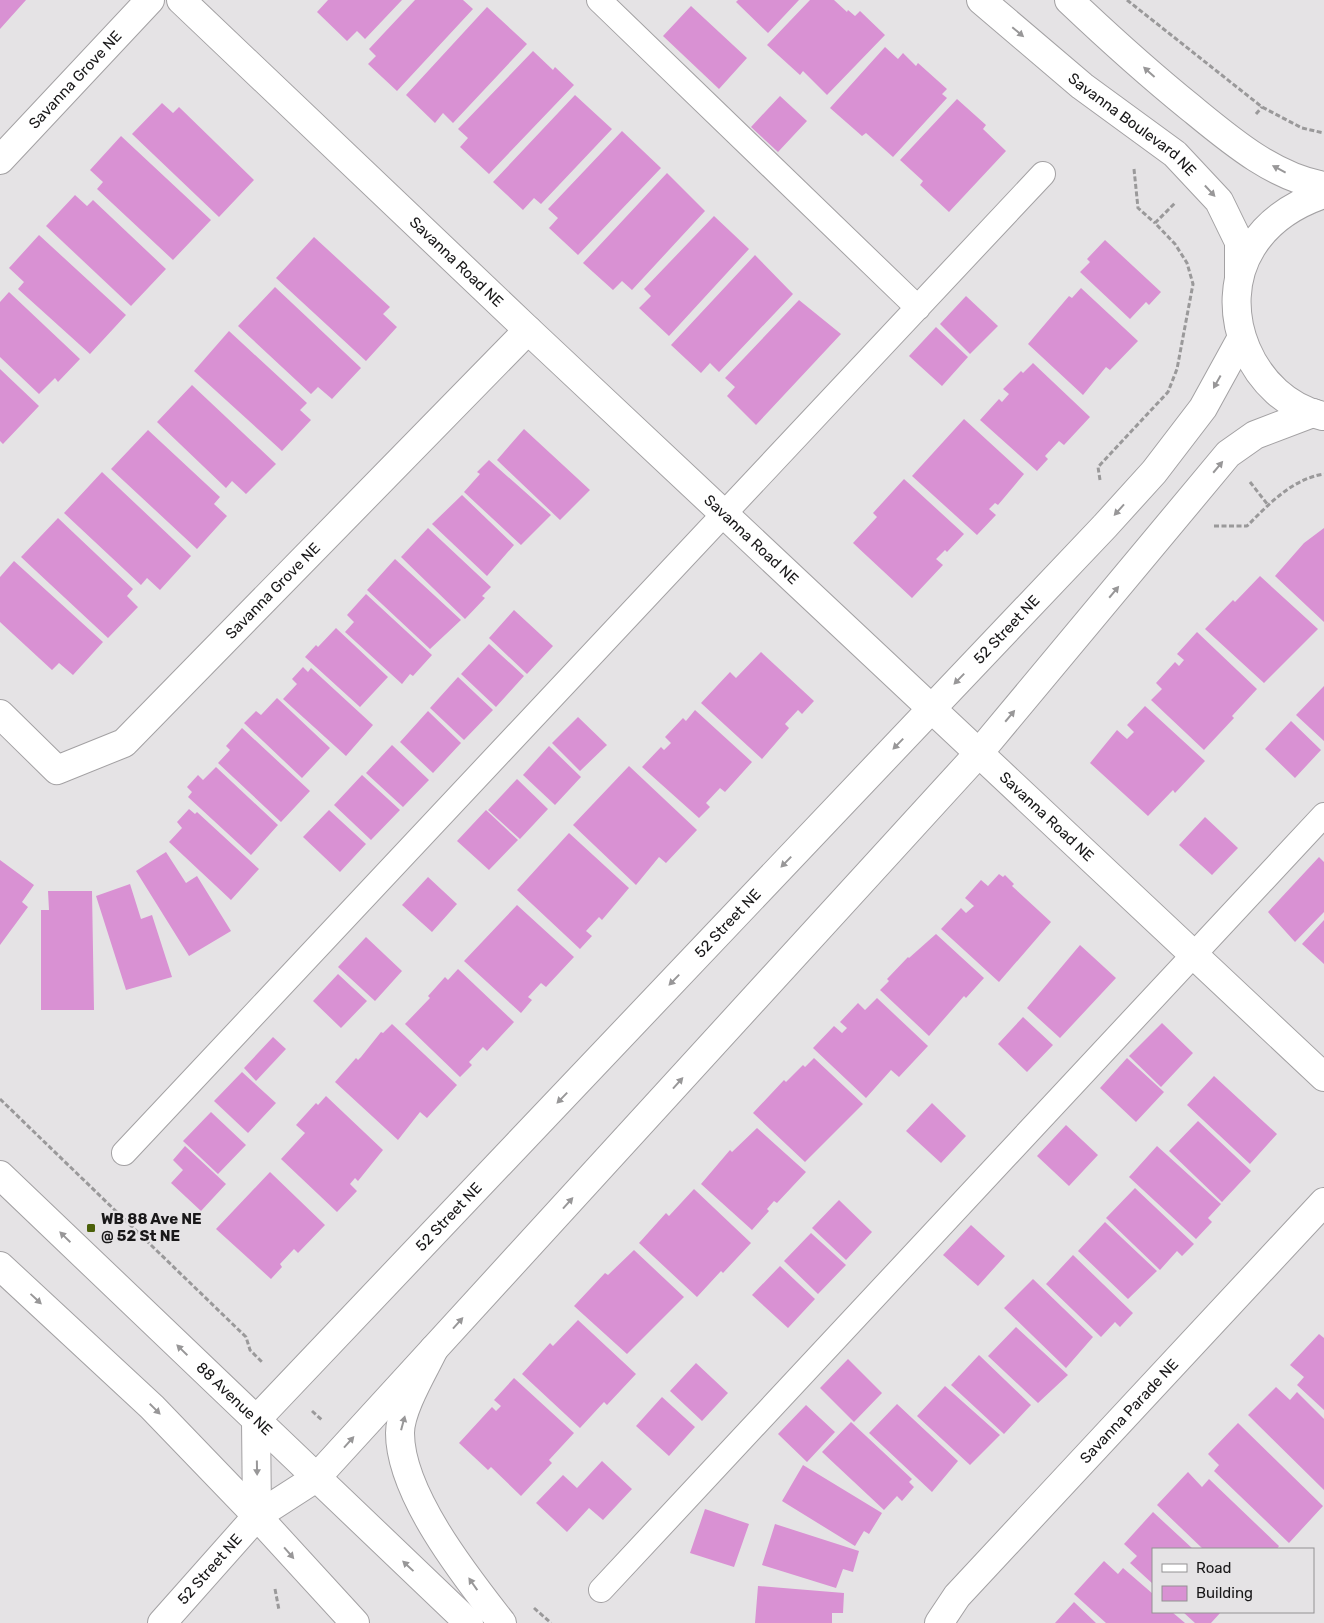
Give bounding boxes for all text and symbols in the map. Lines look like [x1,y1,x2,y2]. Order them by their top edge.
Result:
one-way arrow [1011,26,1024,37]
street label: Savanna Grove NE [25,27,125,132]
one-way arrow [1143,67,1156,78]
street label: Savanna Boulevard NE [1064,69,1200,180]
one-way arrow [1272,165,1286,173]
one-way arrow [1204,185,1216,197]
street label: Savanna Road NE [406,213,507,311]
one-way arrow [1213,375,1222,388]
one-way arrow [1212,461,1223,473]
street label: Savanna Road NE [700,491,802,588]
one-way arrow [1113,504,1125,516]
street label: Savanna Grove NE [222,539,324,643]
one-way arrow [1108,585,1119,598]
street label: 52 Street NE [970,591,1043,668]
one-way arrow [953,673,965,685]
one-way arrow [1004,710,1015,723]
one-way arrow [892,738,904,750]
street label: Savanna Road NE [996,768,1097,865]
one-way arrow [780,856,792,868]
street label: 52 Street NE [691,885,765,961]
one-way arrow [668,973,680,985]
one-way arrow [672,1076,683,1089]
one-way arrow [556,1091,568,1103]
street label: 52 Street NE [412,1179,486,1255]
one-way arrow [562,1197,574,1209]
place label: WB 88 Ave NE @ 52 St NE [101,1210,202,1245]
marker: WB 88 Ave NE @ 52 St NE [85,1222,97,1234]
one-way arrow [59,1231,71,1243]
one-way arrow [29,1293,41,1305]
one-way arrow [452,1317,464,1329]
one-way arrow [177,1344,189,1356]
street label: Savanna Parade NE [1076,1355,1182,1467]
street label: 88 Avenue NE [193,1358,276,1439]
one-way arrow [148,1403,160,1415]
one-way arrow [399,1416,407,1431]
one-way arrow [343,1437,355,1449]
one-way arrow [253,1460,261,1476]
street label: 52 Street NE [174,1530,246,1608]
one-way arrow [284,1546,295,1559]
legend [1152,1548,1314,1613]
text: Road [1196,1559,1232,1577]
one-way arrow [402,1560,414,1572]
one-way arrow [468,1578,478,1591]
text: Building [1196,1584,1253,1602]

